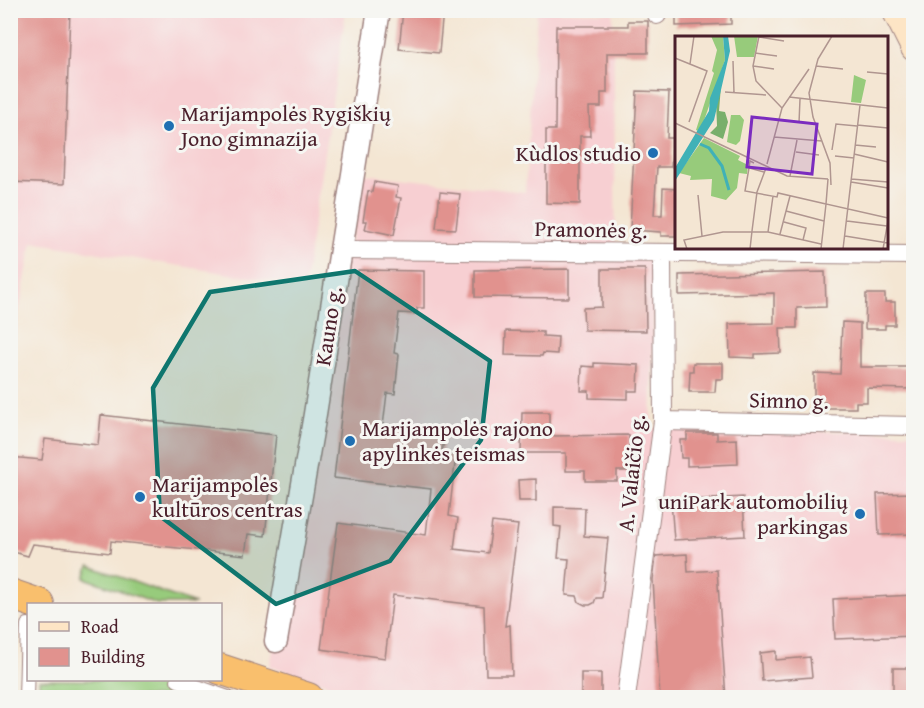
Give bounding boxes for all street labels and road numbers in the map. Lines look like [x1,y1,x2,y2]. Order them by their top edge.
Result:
street label: Pramonės g. [534,212,648,246]
street label: Kauno g. [306,284,350,368]
street label: Simno g. [749,383,829,417]
street label: A. Valaičio g. [609,413,653,533]

